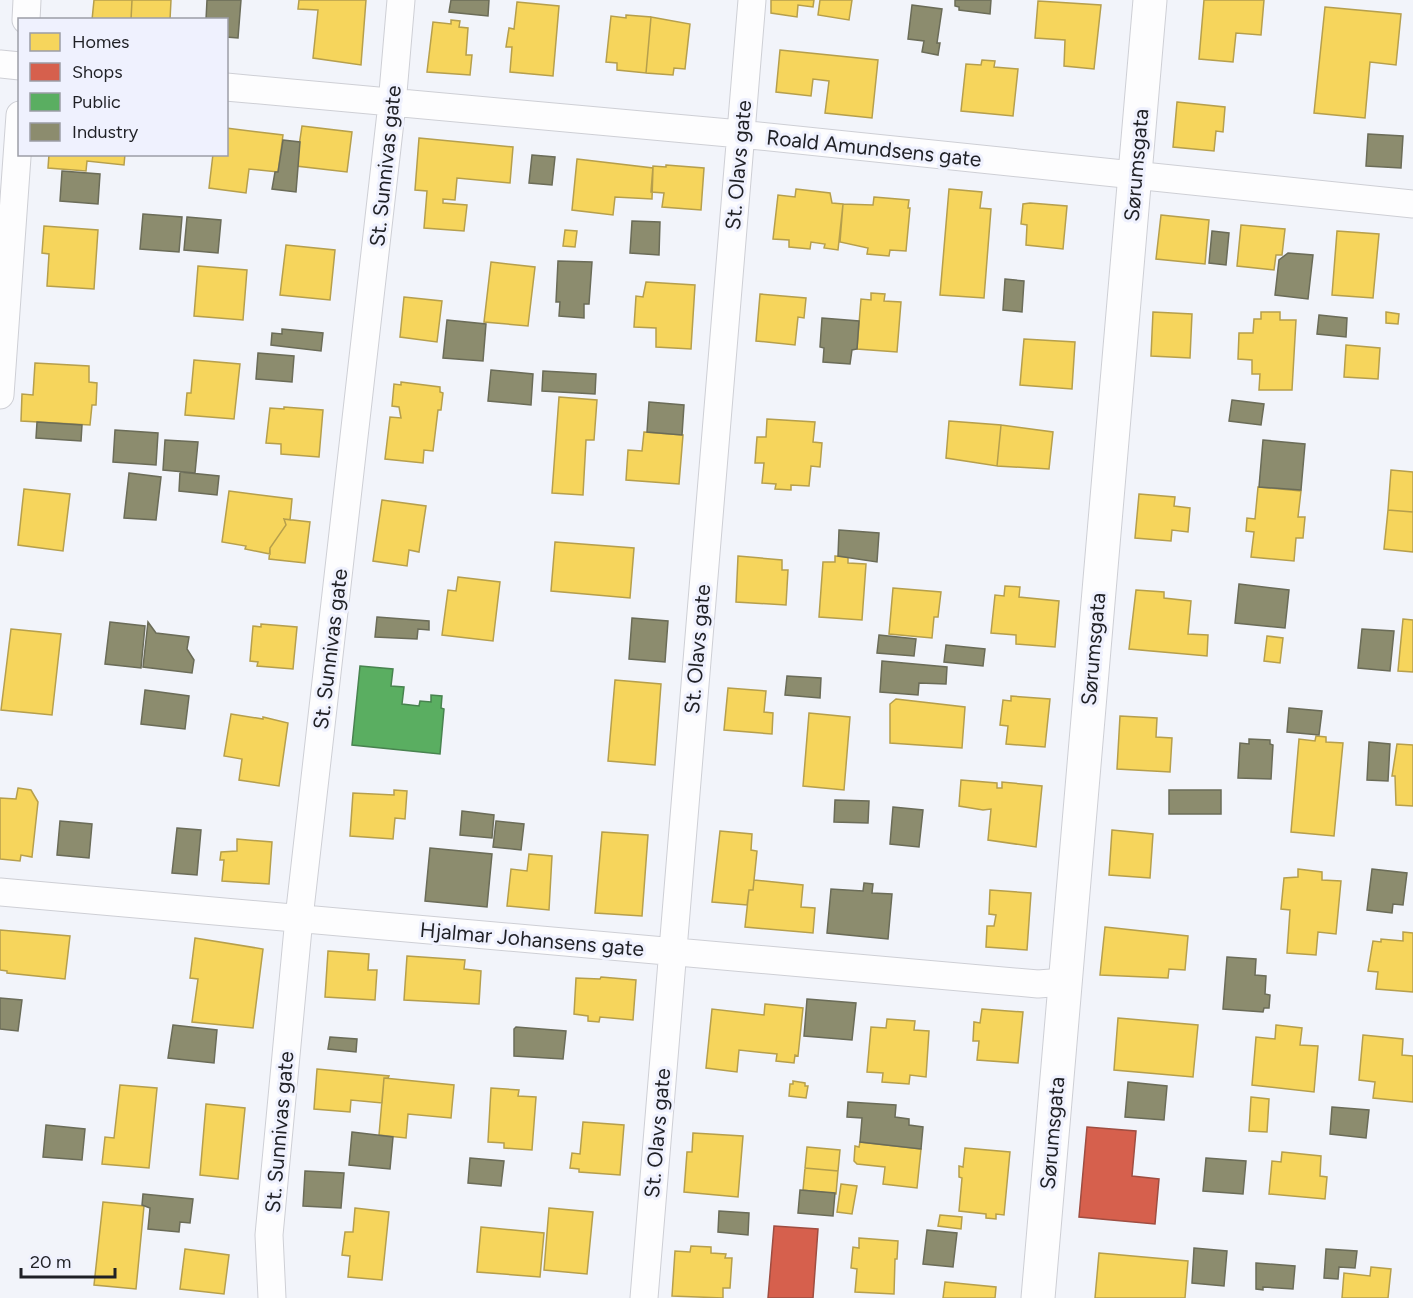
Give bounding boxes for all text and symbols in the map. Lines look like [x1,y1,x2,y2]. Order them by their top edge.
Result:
legend [18,18,228,156]
text: Homes [72,31,130,53]
text: Shops [72,61,123,83]
street label: St. Sunnivas gate [364,84,406,248]
text: Public [72,91,121,113]
street label: St. Olavs gate [720,99,756,231]
street label: Sørumsgata [1119,108,1153,222]
text: Industry [72,121,139,143]
street label: Roald Amundsens gate [765,124,983,172]
street label: St. Sunnivas gate [308,567,352,731]
street label: St. Olavs gate [679,583,715,715]
street label: Sørumsgata [1076,592,1110,706]
street label: Hjalmar Johansens gate [419,917,645,961]
street label: St. Sunnivas gate [259,1050,299,1214]
street label: St. Olavs gate [639,1067,675,1199]
street label: Sørumsgata [1035,1076,1069,1190]
scale bar [21,1241,116,1279]
text: 20 m [30,1251,71,1273]

